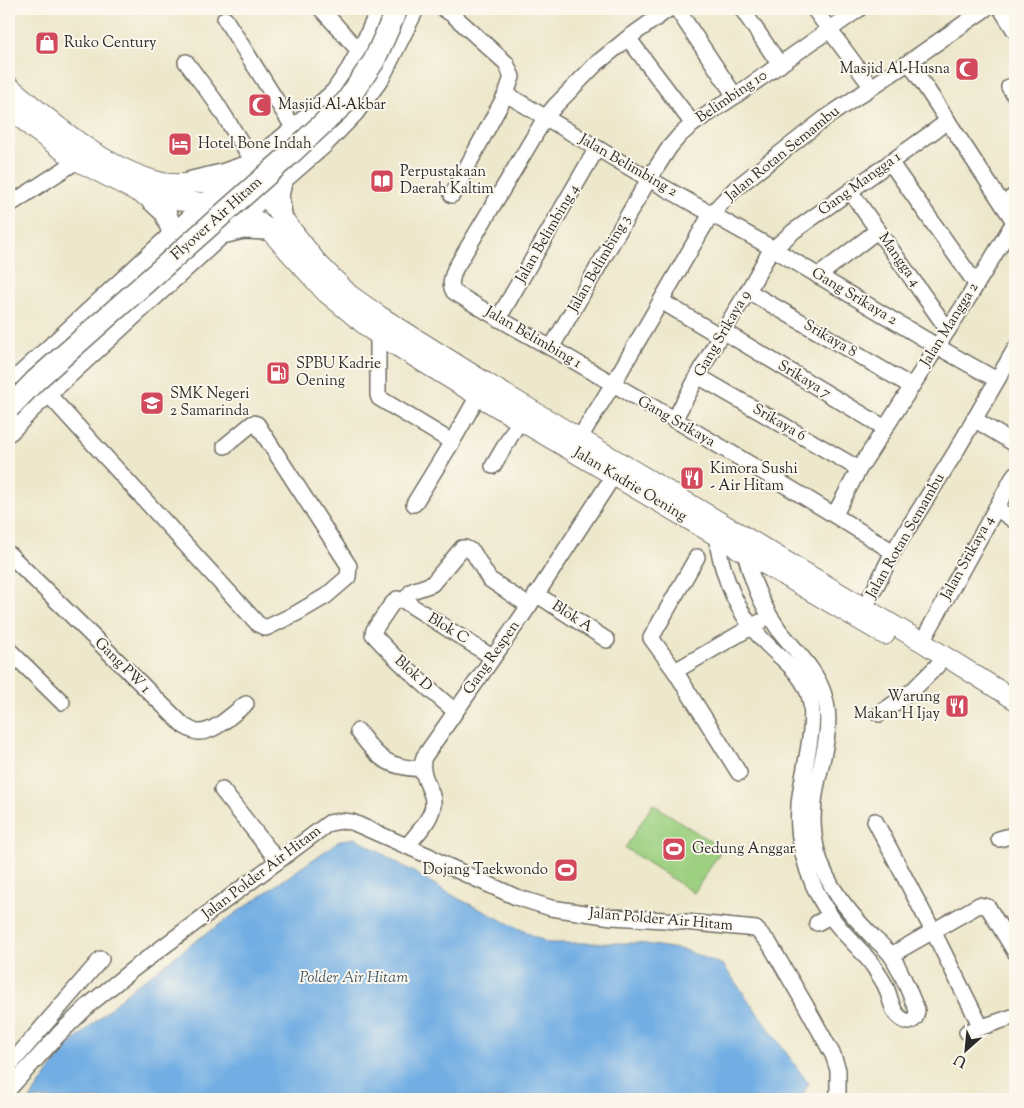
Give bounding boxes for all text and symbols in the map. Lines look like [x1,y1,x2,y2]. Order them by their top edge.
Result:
shop icon: Ruko Century [34,30,60,56]
place label: Ruko Century [64,33,157,54]
mosque icon: Masjid Al-Husna [954,56,980,82]
place label: Masjid Al-Husna [840,59,950,80]
street label: Belimbing 10 [692,65,772,129]
mosque icon: Masjid Al-Akbar [247,92,273,118]
place label: Masjid Al-Akbar [278,95,386,116]
street label: Jalan Rotan Semambu [721,101,845,207]
street label: Jalan Belimbing 2 [574,129,681,203]
hotel icon: Hotel Bone Indah [167,131,193,157]
place label: Hotel Bone Indah [198,134,312,155]
street label: Gang Mangga 1 [814,147,906,221]
place label: Perpustakaan Daerah Kaltim [400,162,494,200]
library icon: Perpustakaan Daerah Kaltim [369,168,395,194]
street label: Flyover Air Hitam [167,172,268,266]
street label: Jalan Belimbing 4 [511,180,585,288]
street label: Jalan Belimbing 3 [563,211,636,317]
street label: Mangga 4 [873,229,926,292]
street label: Gang Srikaya 2 [807,263,901,331]
street label: Jalan Mangga 2 [915,279,984,372]
street label: Gang Srikaya 9 [690,287,756,381]
street label: Jalan Belimbing 1 [480,301,585,374]
street label: Srikaya 8 [799,315,861,363]
place label: SPBU Kadrie Oening [296,354,381,392]
street label: Srikaya 7 [773,356,835,404]
fuel station icon: SPBU Kadrie Oening [265,360,291,386]
place label: SMK Negeri 2 Samarinda [170,384,249,422]
school or university icon: SMK Negeri 2 Samarinda [139,390,165,416]
street label: Gang Srikaya [633,391,719,453]
street label: Srikaya 6 [748,399,810,447]
street label: Jalan Kadrie Oening [568,442,691,527]
place label: Kimora Sushi - Air Hitam [710,459,798,497]
restaurant icon: Kimora Sushi - Air Hitam [679,465,705,491]
street label: Jalan Rotan Semambu [861,469,951,603]
street label: Jalan Srikaya 4 [936,512,1000,605]
street label: Blok A [547,596,597,638]
street label: Blok C [423,608,473,650]
street label: Gang Respen [459,617,525,699]
street label: Gang PW 1 [89,633,155,699]
street label: Blok D [389,651,437,697]
place label: Warung Makan H Ijay [854,687,941,725]
restaurant icon: Warung Makan H Ijay [944,693,970,719]
street label: Jalan Polder Air Hitam [197,821,326,925]
sports icon: Gedung Anggar [661,836,687,862]
place label: Gedung Anggar [692,839,796,860]
sports icon: Dojang Taekwondo [553,857,579,883]
place label: Dojang Taekwondo [423,860,548,881]
street label: Jalan Polder Air Hitam [587,903,734,937]
water label: Polder Air Hitam [300,967,408,990]
north arrow [942,1026,992,1076]
text: U [951,1048,971,1071]

